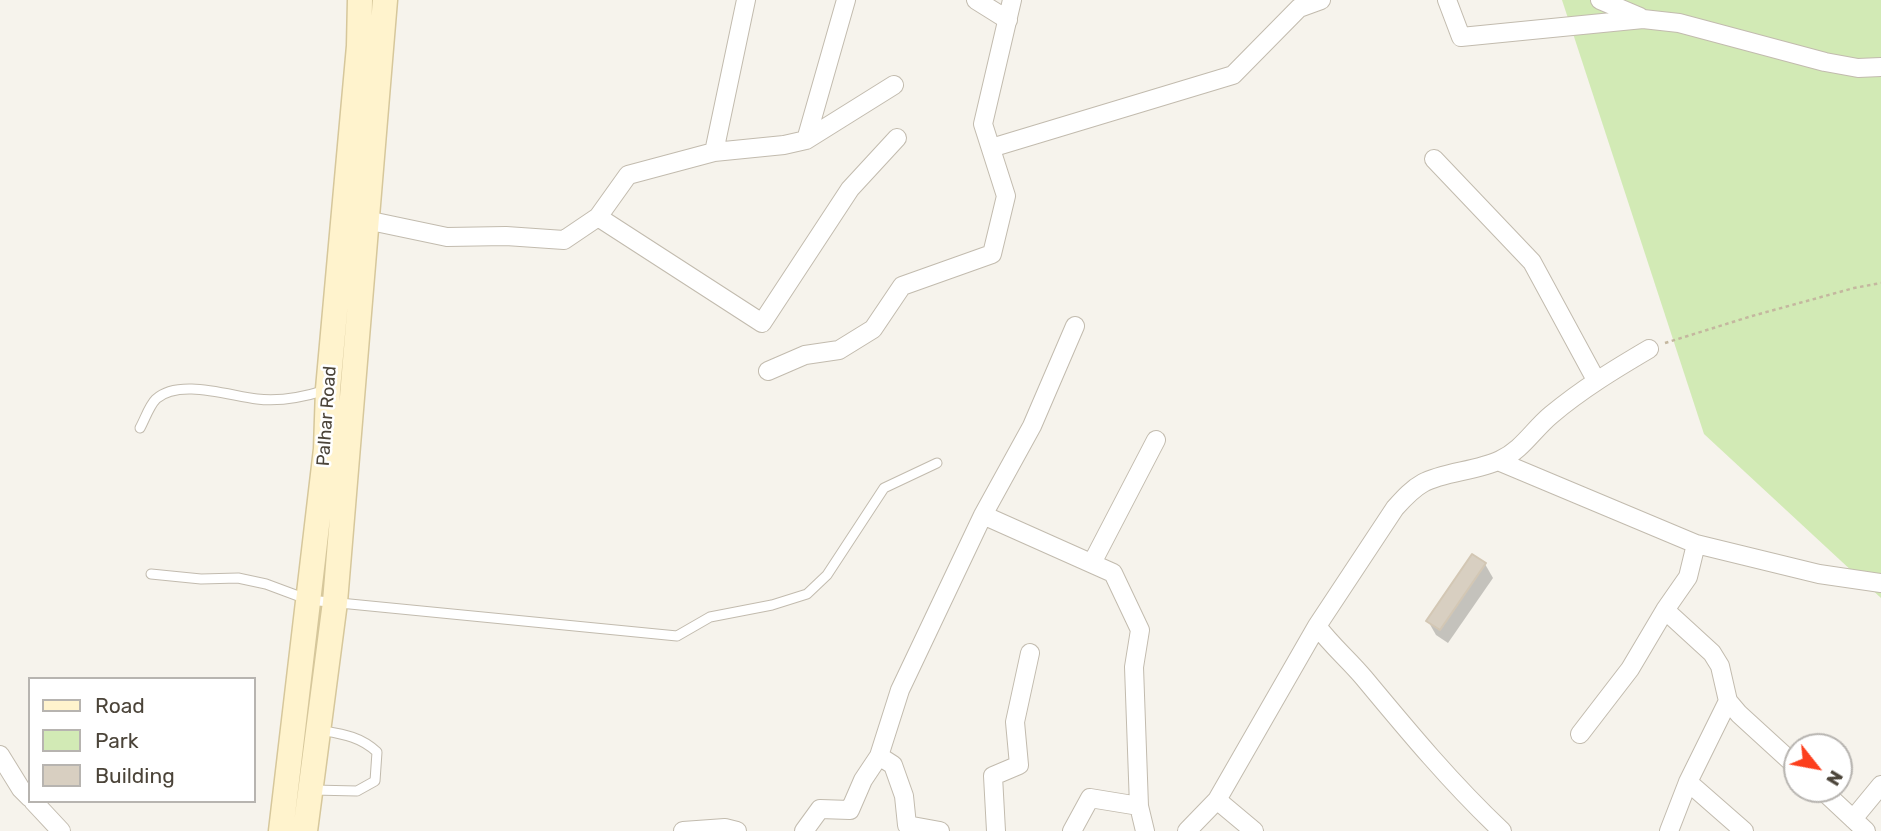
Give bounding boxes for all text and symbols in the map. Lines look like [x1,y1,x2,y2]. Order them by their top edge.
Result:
street label: Palhar Road [313,365,341,467]
legend [28,677,256,803]
text: Road [95,693,145,718]
text: Park [95,728,139,753]
north arrow [1783,733,1853,803]
text: Building [95,763,175,788]
text: N [1821,766,1848,790]

